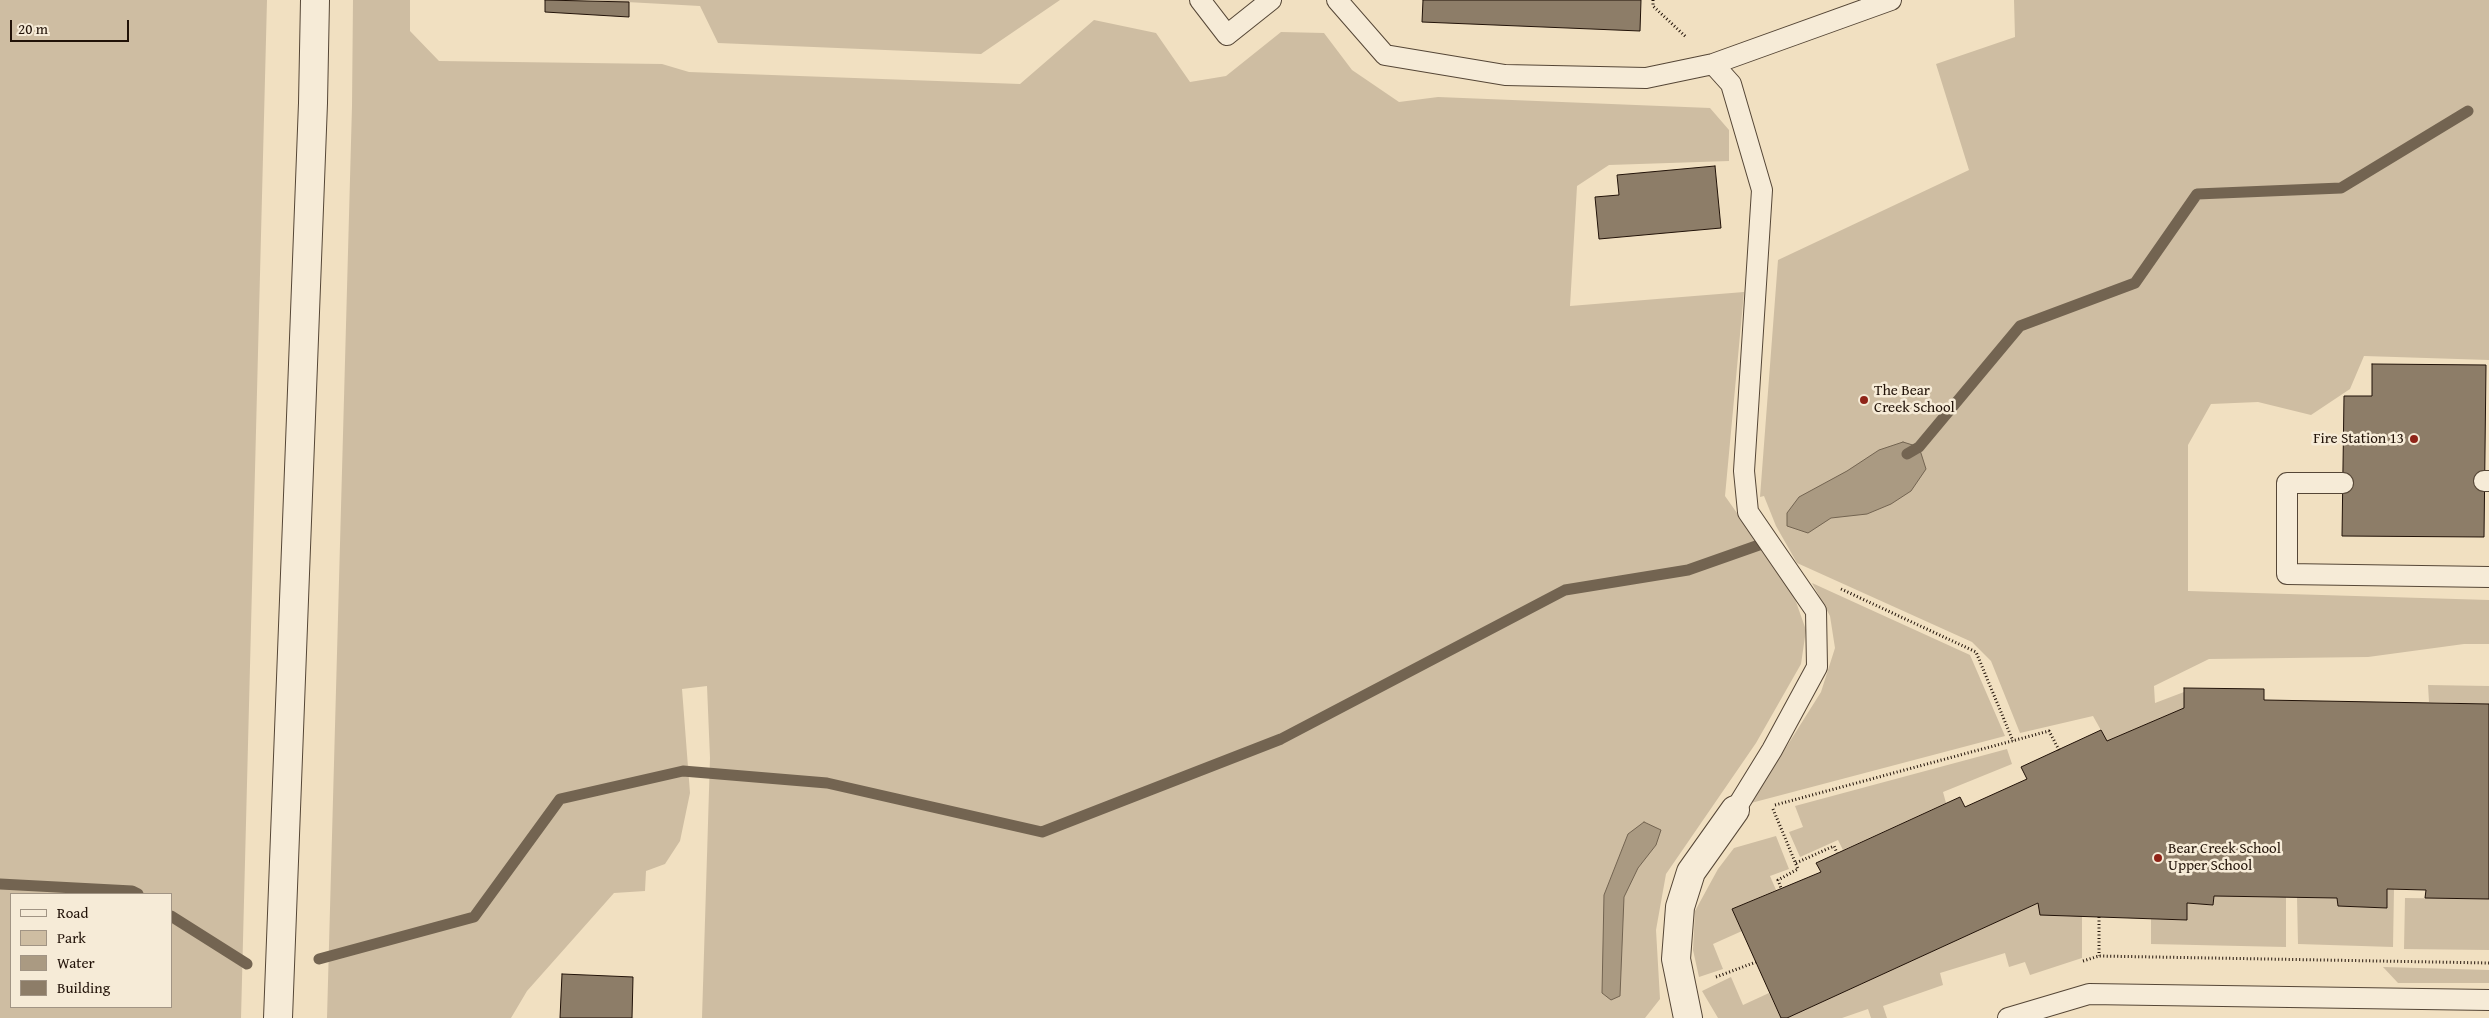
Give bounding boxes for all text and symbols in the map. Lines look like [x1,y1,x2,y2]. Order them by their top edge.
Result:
scale bar [12,10,131,42]
text: 20 m [18,18,48,39]
place label: The Bear Creek School [1874,382,1955,417]
marker: The Bear Creek School [1858,394,1870,406]
place label: Fire Station 13 [2313,430,2404,448]
marker: Fire Station 13 [2408,433,2420,445]
place label: Bear Creek School Upper School [2168,840,2281,875]
marker: Bear Creek School Upper School [2152,852,2164,864]
legend [10,893,172,1008]
text: Road [57,902,88,923]
text: Park [57,927,86,948]
text: Water [57,952,95,973]
text: Building [57,977,110,998]

